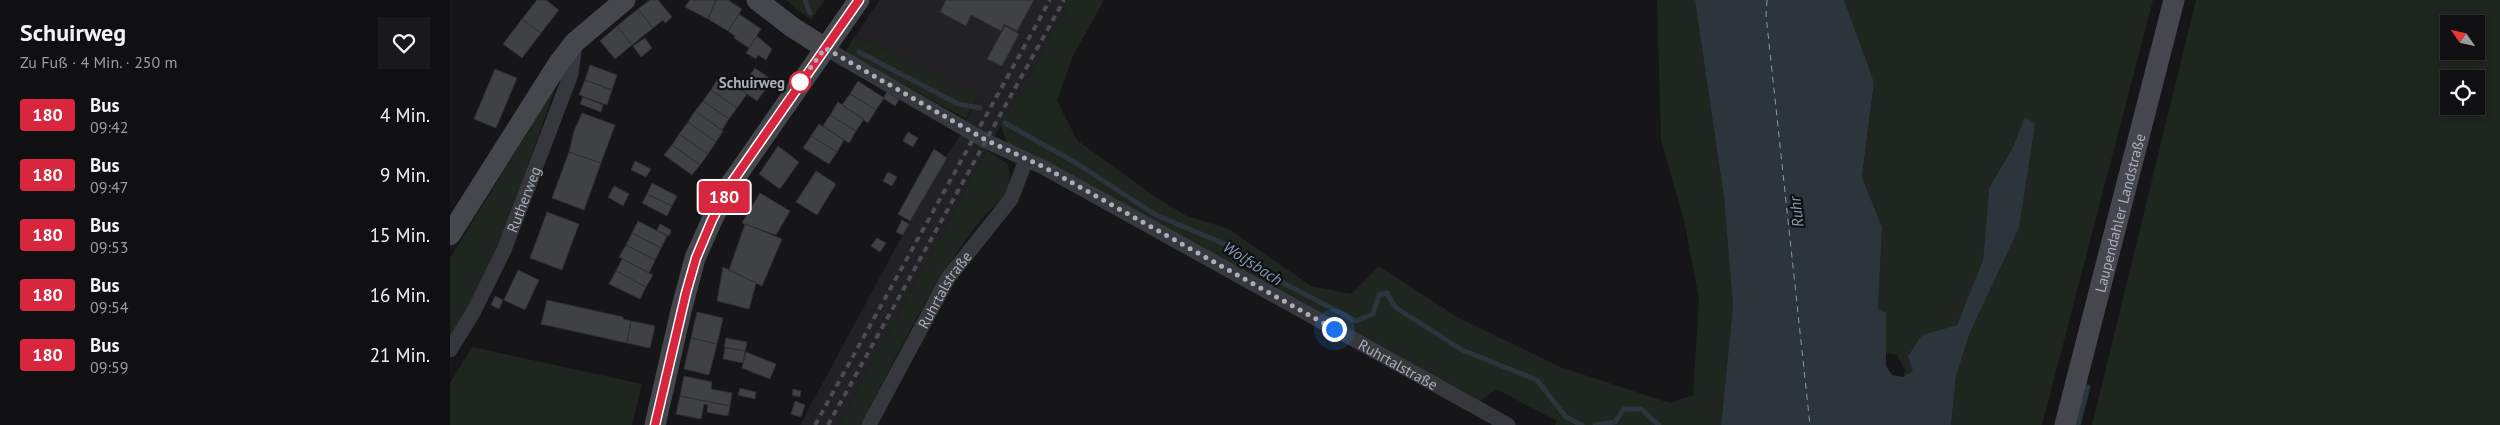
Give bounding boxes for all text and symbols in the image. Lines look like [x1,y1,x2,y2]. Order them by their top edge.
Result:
north arrow [2440,15,2485,60]
map controls [2440,15,2485,115]
text: Schuirweg [20,17,126,48]
button: heart [378,17,430,69]
text: Zu Fuß · 4 Min. · 250 m [20,52,178,72]
button: locate [2440,70,2485,115]
marker: Schuirweg [789,71,811,93]
place label: Schuirweg [719,73,785,92]
text: Bus [90,93,119,117]
text: 180 [32,103,63,126]
text: 4 Min. [380,103,430,127]
text: 09:42 [90,117,128,137]
street label: Laupendahler Landstraße [2090,131,2149,294]
text: Bus [90,153,119,177]
text: 180 [32,163,63,186]
text: 9 Min. [380,163,430,187]
street label: Rutherweg [502,164,545,235]
text: 09:47 [90,177,128,197]
line badge: 180 [695,181,753,213]
text: 180 [709,185,739,208]
water label: Ruhr [1784,194,1808,228]
text: Bus [90,213,119,237]
text: 180 [32,223,63,246]
text: 15 Min. [370,223,430,247]
water label: Wolfsbach [1220,236,1286,290]
text: 09:53 [90,237,128,257]
street label: Ruhrtalstraße [913,247,975,332]
text: Bus [90,273,119,297]
text: 180 [32,283,63,306]
text: 16 Min. [370,283,430,307]
text: 09:54 [90,297,128,317]
your location [1322,317,1347,342]
text: Bus [90,333,119,357]
street label: Ruhrtalstraße [1355,335,1442,394]
text: 180 [32,343,63,366]
text: 21 Min. [370,343,430,367]
text: 09:59 [90,357,128,377]

